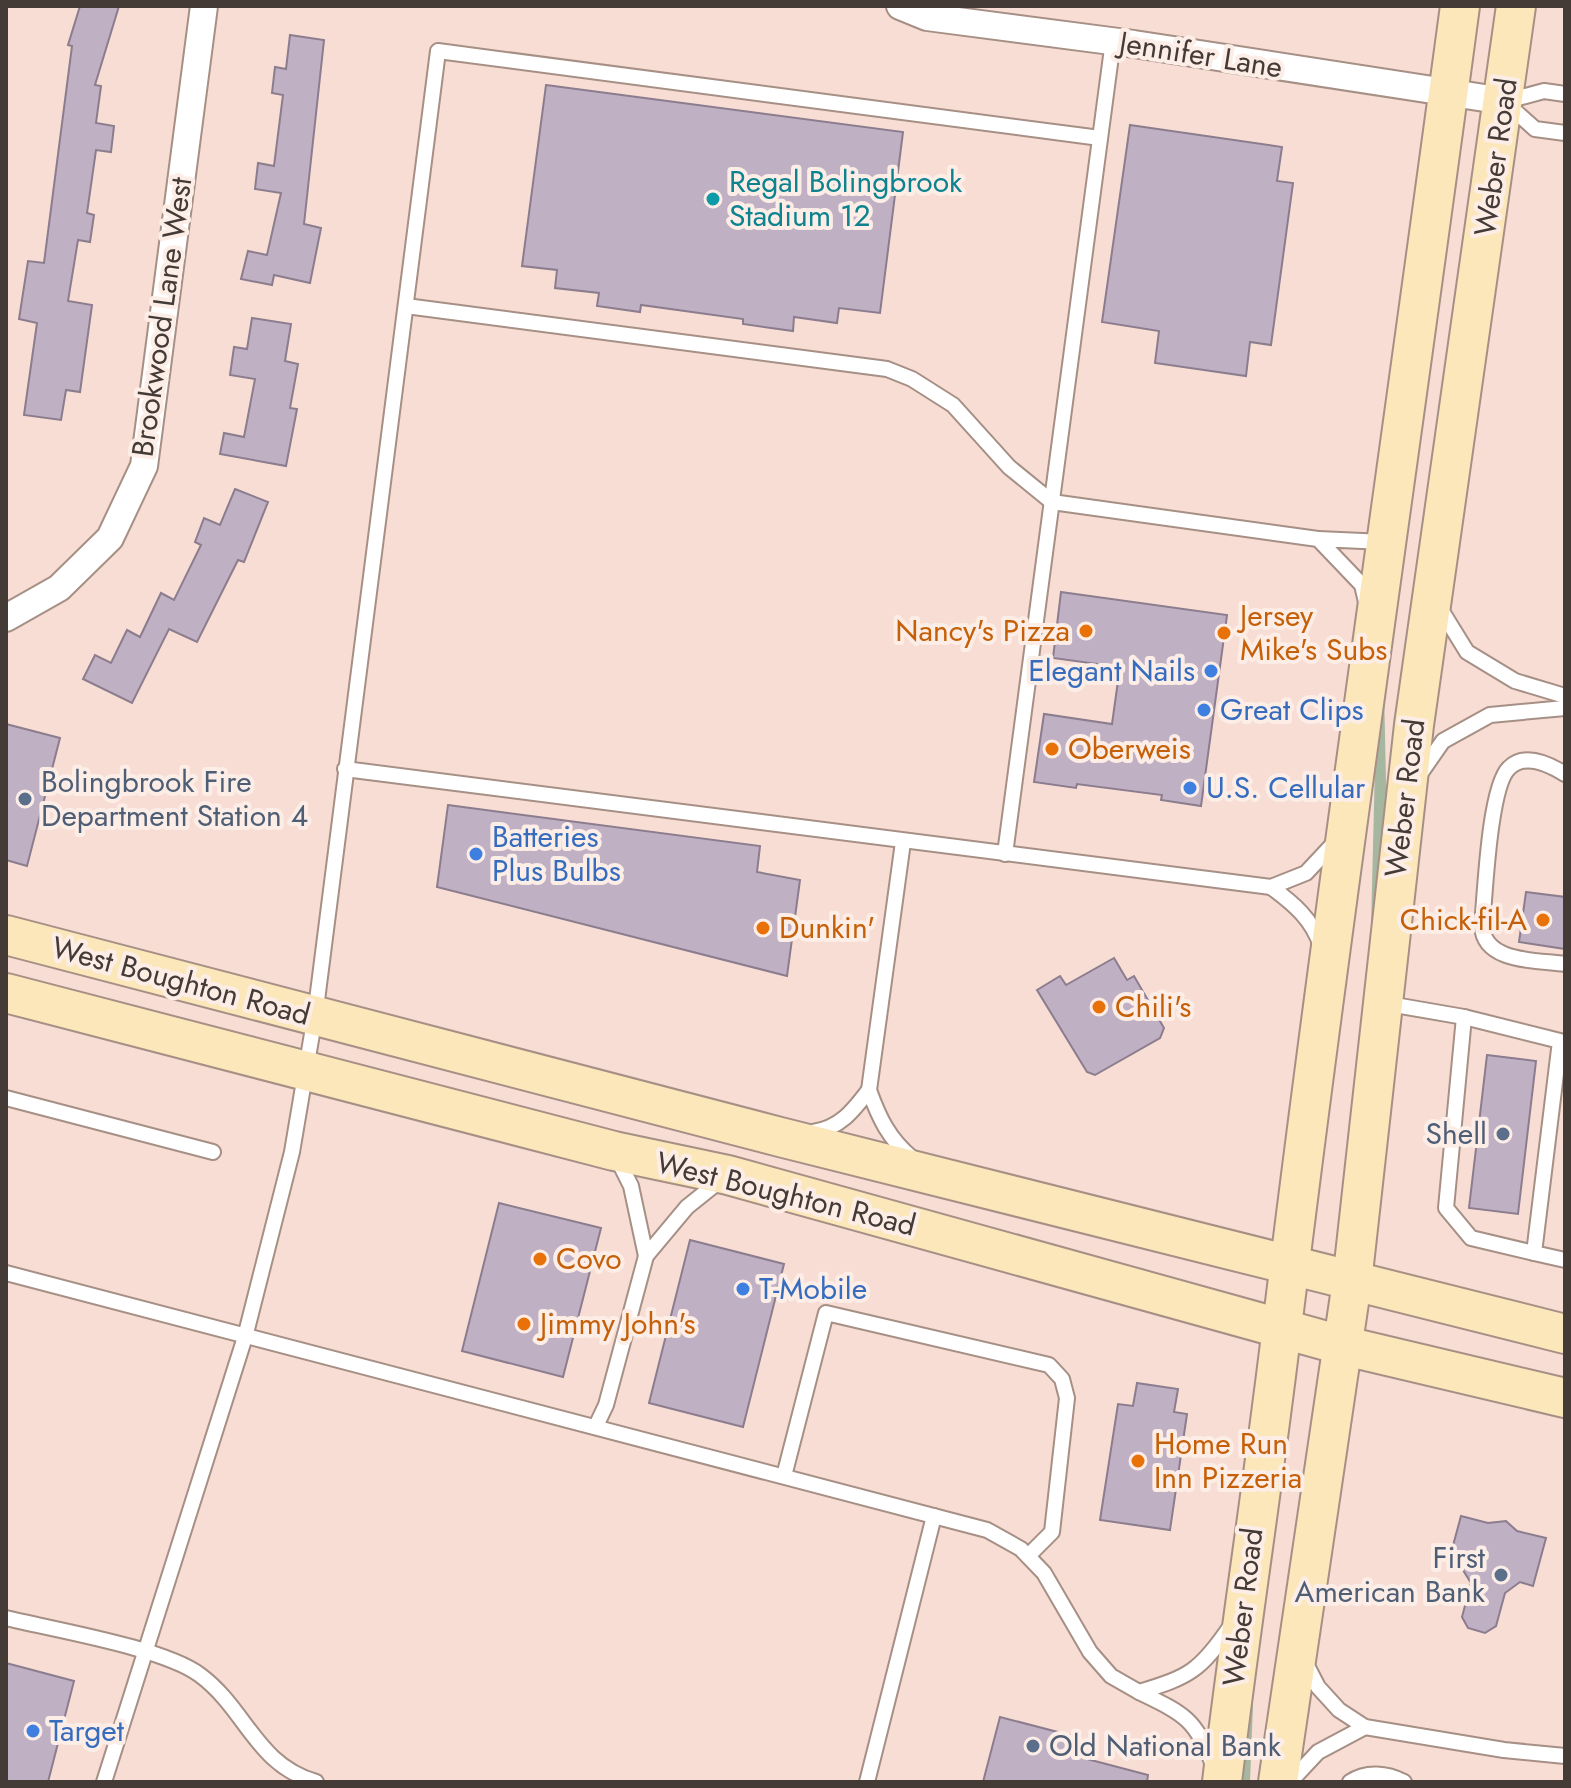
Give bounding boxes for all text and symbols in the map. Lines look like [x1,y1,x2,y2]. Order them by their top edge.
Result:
street label: Jennifer Lane [1113,20,1286,89]
street label: Weber Road [1463,75,1528,239]
place label: Regal Bolingbrook Stadium 12 [729,160,963,237]
street label: Brookwood Lane West [121,174,203,460]
marker: Regal Bolingbrook Stadium 12 [704,190,722,208]
place label: Jersey Mike's Subs [1236,594,1387,671]
place label: Nancy's Pizza [895,609,1070,652]
marker: Nancy's Pizza [1077,622,1095,640]
marker: Jersey Mike's Subs [1215,624,1233,642]
place label: Elegant Nails [1028,649,1195,692]
marker: Elegant Nails [1202,662,1220,680]
place label: Great Clips [1220,688,1364,731]
marker: Great Clips [1195,701,1213,719]
street label: Weber Road [1373,716,1436,880]
place label: Oberweis [1068,727,1191,770]
marker: Oberweis [1043,740,1061,758]
place label: Bolingbrook Fire Department Station 4 [41,760,308,837]
place label: U.S. Cellular [1206,766,1366,809]
marker: U.S. Cellular [1181,779,1199,797]
marker: Bolingbrook Fire Department Station 4 [16,790,34,808]
place label: Batteries Plus Bulbs [492,815,621,892]
marker: Batteries Plus Bulbs [467,845,485,863]
place label: Chick-fil-A [1400,898,1527,941]
place label: Dunkin' [779,906,875,949]
marker: Chick-fil-A [1534,911,1552,929]
marker: Dunkin' [754,919,772,937]
street label: West Boughton Road [47,925,315,1036]
place label: Chili's [1115,985,1191,1028]
marker: Chili's [1090,998,1108,1016]
place label: Shell [1426,1112,1487,1155]
marker: Shell [1494,1125,1512,1143]
street label: West Boughton Road [652,1141,920,1247]
place label: Covo [556,1237,622,1280]
marker: Covo [531,1250,549,1268]
place label: T-Mobile [759,1267,867,1310]
marker: T-Mobile [734,1280,752,1298]
place label: Jimmy John's [536,1302,696,1345]
marker: Jimmy John's [515,1315,533,1333]
place label: Home Run Inn Pizzeria [1154,1422,1302,1499]
marker: Home Run Inn Pizzeria [1129,1452,1147,1470]
street label: Weber Road [1211,1525,1274,1689]
place label: First American Bank [1295,1536,1486,1613]
marker: First American Bank [1492,1566,1510,1584]
place label: Target [49,1709,125,1752]
marker: Target [24,1722,42,1740]
place label: Old National Bank [1049,1724,1282,1767]
marker: Old National Bank [1024,1737,1042,1755]

